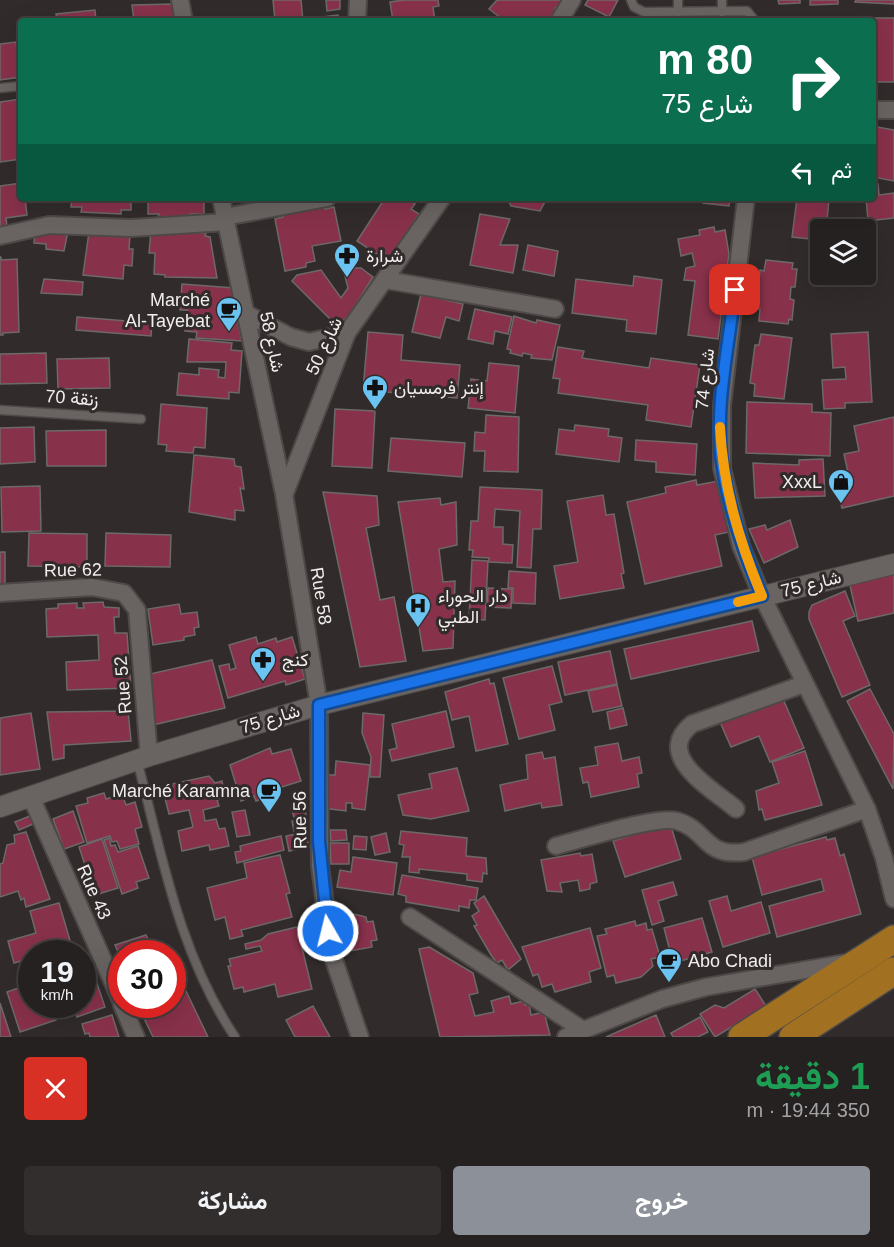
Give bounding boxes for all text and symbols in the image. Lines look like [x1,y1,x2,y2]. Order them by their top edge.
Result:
text: 80 m [657,36,753,83]
icon: right [774,42,852,120]
text: شارع 75 [661,89,753,119]
icon: left [786,156,819,189]
text: ثم [831,158,852,183]
map controls [810,219,876,285]
button: layers [810,219,876,285]
pharmacy icon: شرارة [332,241,362,279]
place label: شرارة [366,246,403,267]
pin [709,264,760,315]
icon: arrive [718,273,751,306]
place label: Marché Al-Tayebat [125,290,210,331]
cafe icon: Marché Al-Tayebat [214,295,244,333]
street label: شارع 58 [254,310,288,374]
street label: شارع 50 [302,314,348,379]
street label: شارع 74 [692,348,720,411]
pharmacy icon: إنتر فرمسيان [360,373,390,411]
place label: إنتر فرمسيان [394,378,484,400]
street label: زنقة 70 [45,386,99,411]
shop icon: XxxL [826,467,856,505]
place label: XxxL [782,472,822,492]
street label: Rue 62 [44,559,102,581]
street label: Rue 58 [307,566,335,626]
street label: شارع 75 [779,567,844,603]
place label: دار الحوراء الطبي [438,586,508,632]
hospital icon: دار الحوراء الطبي [403,591,433,629]
pharmacy icon: كنج [248,645,278,683]
place label: كنج [282,650,308,672]
street label: Rue 52 [111,655,135,715]
street label: شارع 75 [238,700,303,739]
cafe icon: Marché Karamna [254,776,284,814]
place label: Marché Karamna [112,781,251,801]
street label: Rue 56 [289,791,311,849]
street label: Rue 43 [73,861,115,923]
position arrow [296,899,360,963]
speed limit sign: 30 [108,940,186,1018]
cafe icon: Abo Chadi [654,946,684,984]
place label: Abo Chadi [688,951,772,971]
text: 19 [40,955,74,988]
text: km/h [41,986,73,1003]
text: 1 دقيقة [755,1056,870,1097]
button: close [24,1057,87,1120]
text: 350 m · 19:44 [747,1099,870,1121]
button: مشاركة [24,1166,441,1235]
button: خروج [453,1166,870,1235]

